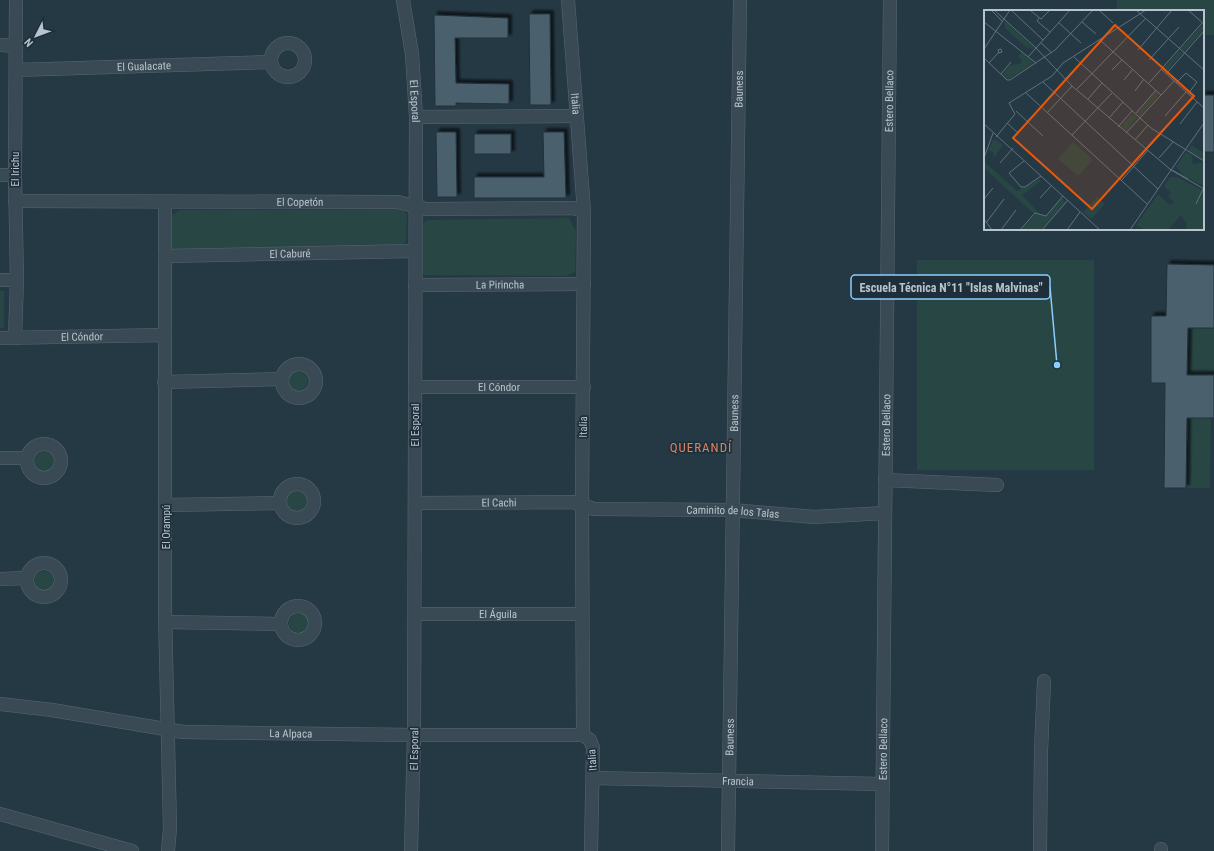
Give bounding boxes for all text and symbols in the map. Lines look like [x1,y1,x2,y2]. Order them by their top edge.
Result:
inset map [984,10,1204,230]
north arrow [16,16,56,56]
text: N [22,35,36,49]
street label: El Gualacate [117,59,171,74]
street label: Estero Bellaco [883,69,896,132]
street label: Bauness [732,70,746,108]
street label: El Esporal [407,79,422,123]
street label: Italia [568,92,583,115]
street label: El Irichu [9,152,22,186]
street label: El Copetón [277,196,323,209]
street label: El Caburé [269,247,311,261]
callout: Escuela Técnica N°11 "Islas Malvinas" [851,275,1050,299]
street label: La Pirincha [476,278,524,292]
text: Escuela Técnica N°11 "Islas Malvinas" [859,281,1043,295]
street label: El Cóndor [61,330,104,344]
street label: El Cóndor [478,381,521,394]
street label: Estero Bellaco [880,393,893,456]
street label: Bauness [728,394,741,432]
street label: El Esporal [409,404,422,446]
street label: Italia [577,416,590,438]
district label: QUERANDÍ [670,440,732,455]
street label: El Cachi [481,496,517,510]
street label: Caminito de los Talas [686,504,780,521]
street label: El Orampú [160,505,173,549]
street label: El Águila [479,608,517,621]
street label: Estero Bellaco [877,717,890,780]
street label: Bauness [723,718,737,756]
street label: La Alpaca [269,727,312,741]
street label: El Esporal [408,727,421,771]
street label: Italia [585,749,600,771]
street label: Francia [722,775,754,788]

